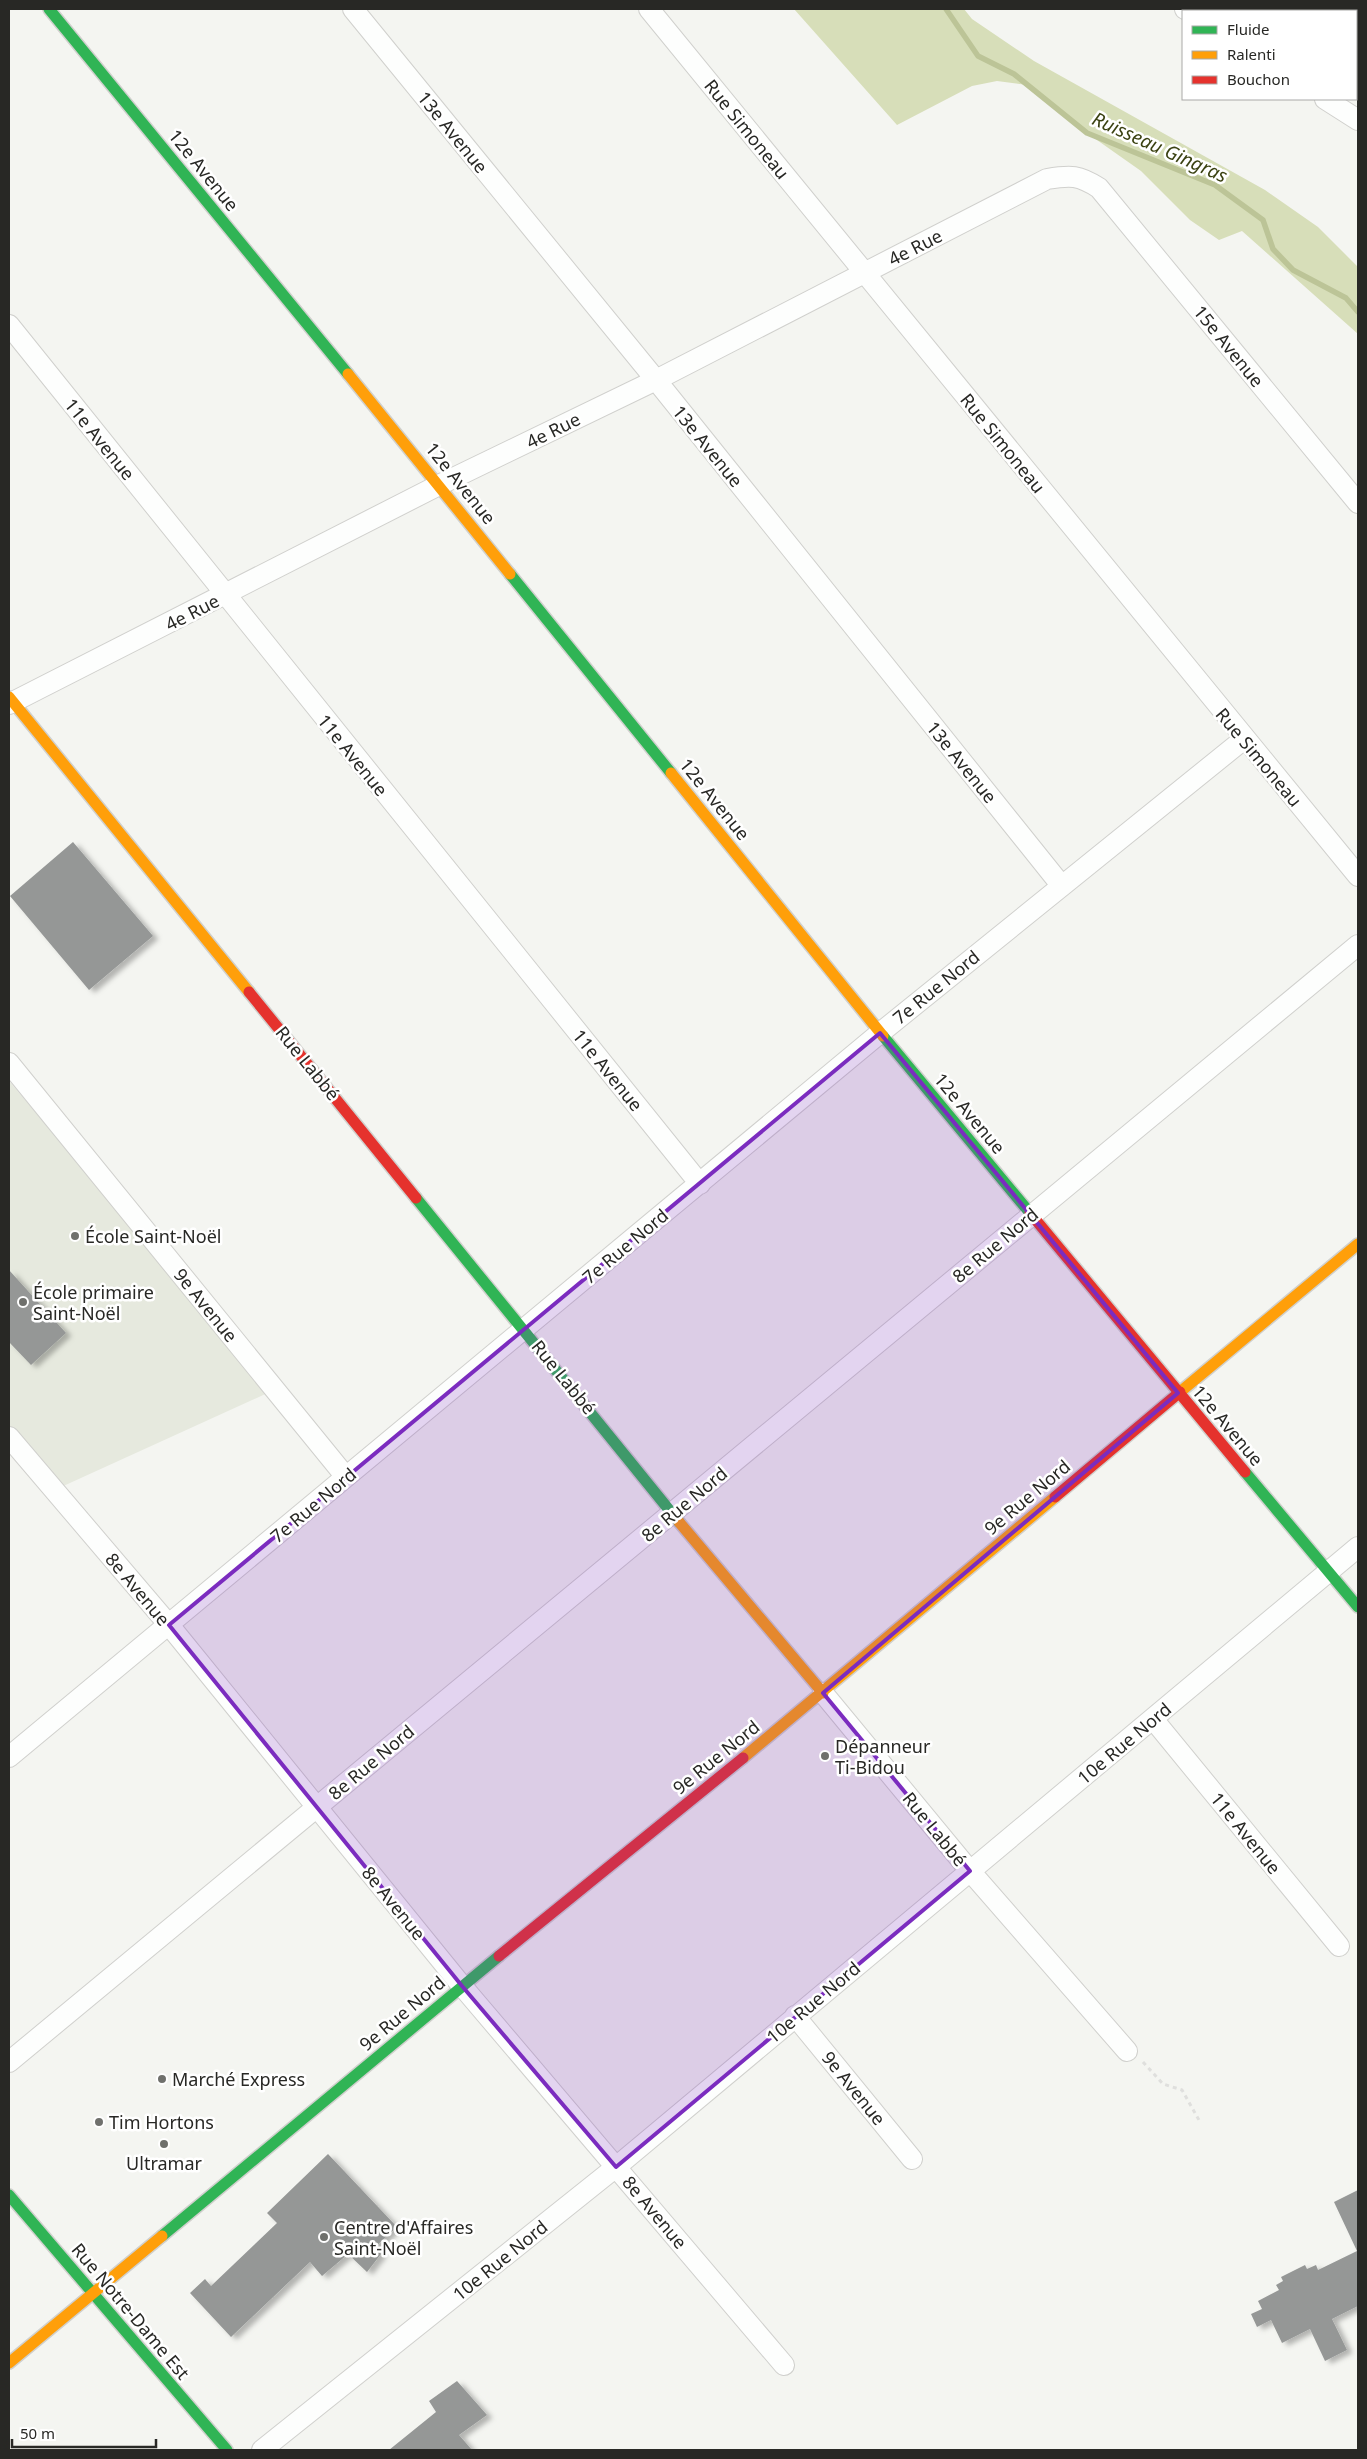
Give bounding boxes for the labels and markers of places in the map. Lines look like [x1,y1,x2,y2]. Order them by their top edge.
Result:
place label: École Saint-Noël [85,1224,221,1248]
marker: École Saint-Noël [69,1230,81,1242]
place label: École primaire Saint-Noël [33,1280,154,1325]
marker: École primaire Saint-Noël [17,1296,29,1308]
place label: Dépanneur Ti-Bidou [835,1734,931,1779]
marker: Dépanneur Ti-Bidou [819,1750,831,1762]
place label: Marché Express [172,2067,305,2091]
marker: Marché Express [156,2073,168,2085]
place label: Tim Hortons [109,2110,214,2134]
marker: Tim Hortons [93,2116,105,2128]
marker: Ultramar [158,2138,170,2150]
place label: Ultramar [126,2151,202,2175]
place label: Centre d'Affaires Saint-Noël [334,2215,473,2260]
marker: Centre d'Affaires Saint-Noël [318,2231,330,2243]

